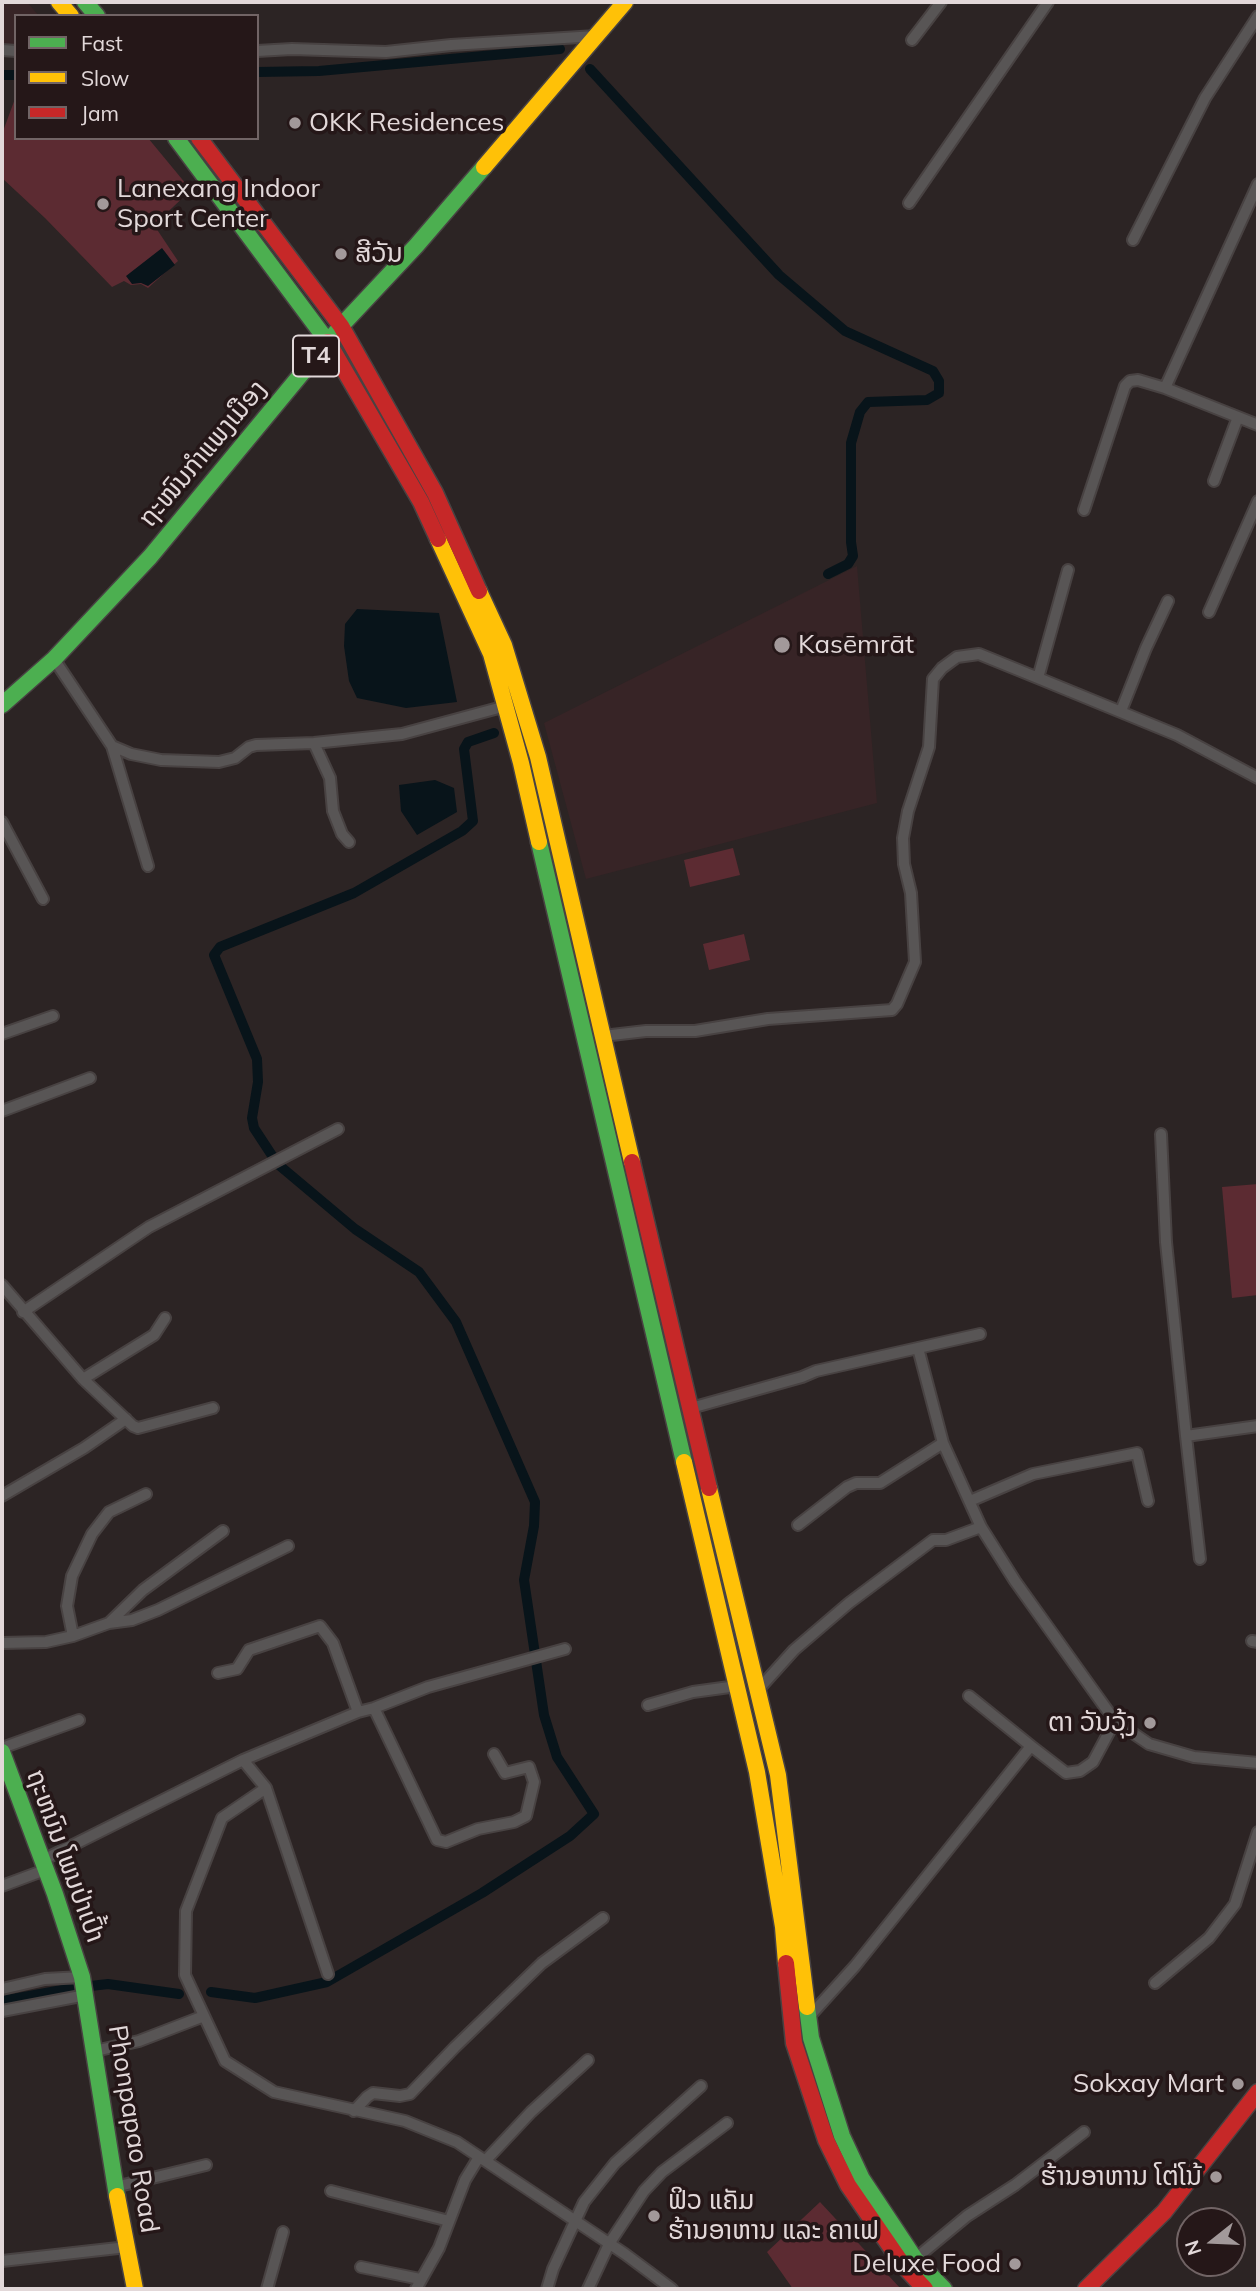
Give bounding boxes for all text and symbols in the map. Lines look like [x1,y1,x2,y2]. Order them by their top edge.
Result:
legend [14,14,259,140]
text: Fast [81,30,123,56]
text: Slow [81,65,129,91]
text: Jam [81,100,119,126]
place label: OKK Residences [309,107,504,139]
marker: OKK Residences [287,115,303,131]
place label: Lanexang Indoor Sport Center [117,173,320,234]
marker: Lanexang Indoor Sport Center [95,196,111,212]
place label: ສີວັນ [355,238,403,270]
marker: ສີວັນ [333,246,349,262]
road number: T4 [293,335,339,376]
street label: ຖະໜົນກຳແພງເມືອງ [132,374,274,534]
place label: Kasēmrāt [798,629,914,661]
marker: Kasēmrāt [772,635,792,655]
place label: ຕາ ວັນວຸ້ງ [1048,1707,1136,1739]
marker: ຕາ ວັນວຸ້ງ [1142,1715,1158,1731]
street label: ຖະຫນົນ ໂພນປ່າເປົ້າ [19,1765,111,1947]
street label: Phonpapao Road [101,2023,165,2235]
place label: Sokxay Mart [1073,2068,1224,2100]
marker: Sokxay Mart [1230,2076,1246,2092]
place label: ຮ້ານອາຫານ ໂຕ່ໂນ້ [1040,2161,1202,2193]
marker: ຮ້ານອາຫານ ໂຕ່ໂນ້ [1208,2169,1224,2185]
place label: ຟິວ ແຄັມ ຮ້ານອາຫານ ແລະ ຄາເຟ [668,2185,879,2246]
north arrow [1176,2207,1246,2277]
marker: ຟິວ ແຄັມ ຮ້ານອາຫານ ແລະ ຄາເຟ [646,2208,662,2224]
text: N [1179,2237,1207,2258]
place label: Deluxe Food [852,2248,1001,2280]
marker: Deluxe Food [1007,2256,1023,2272]

